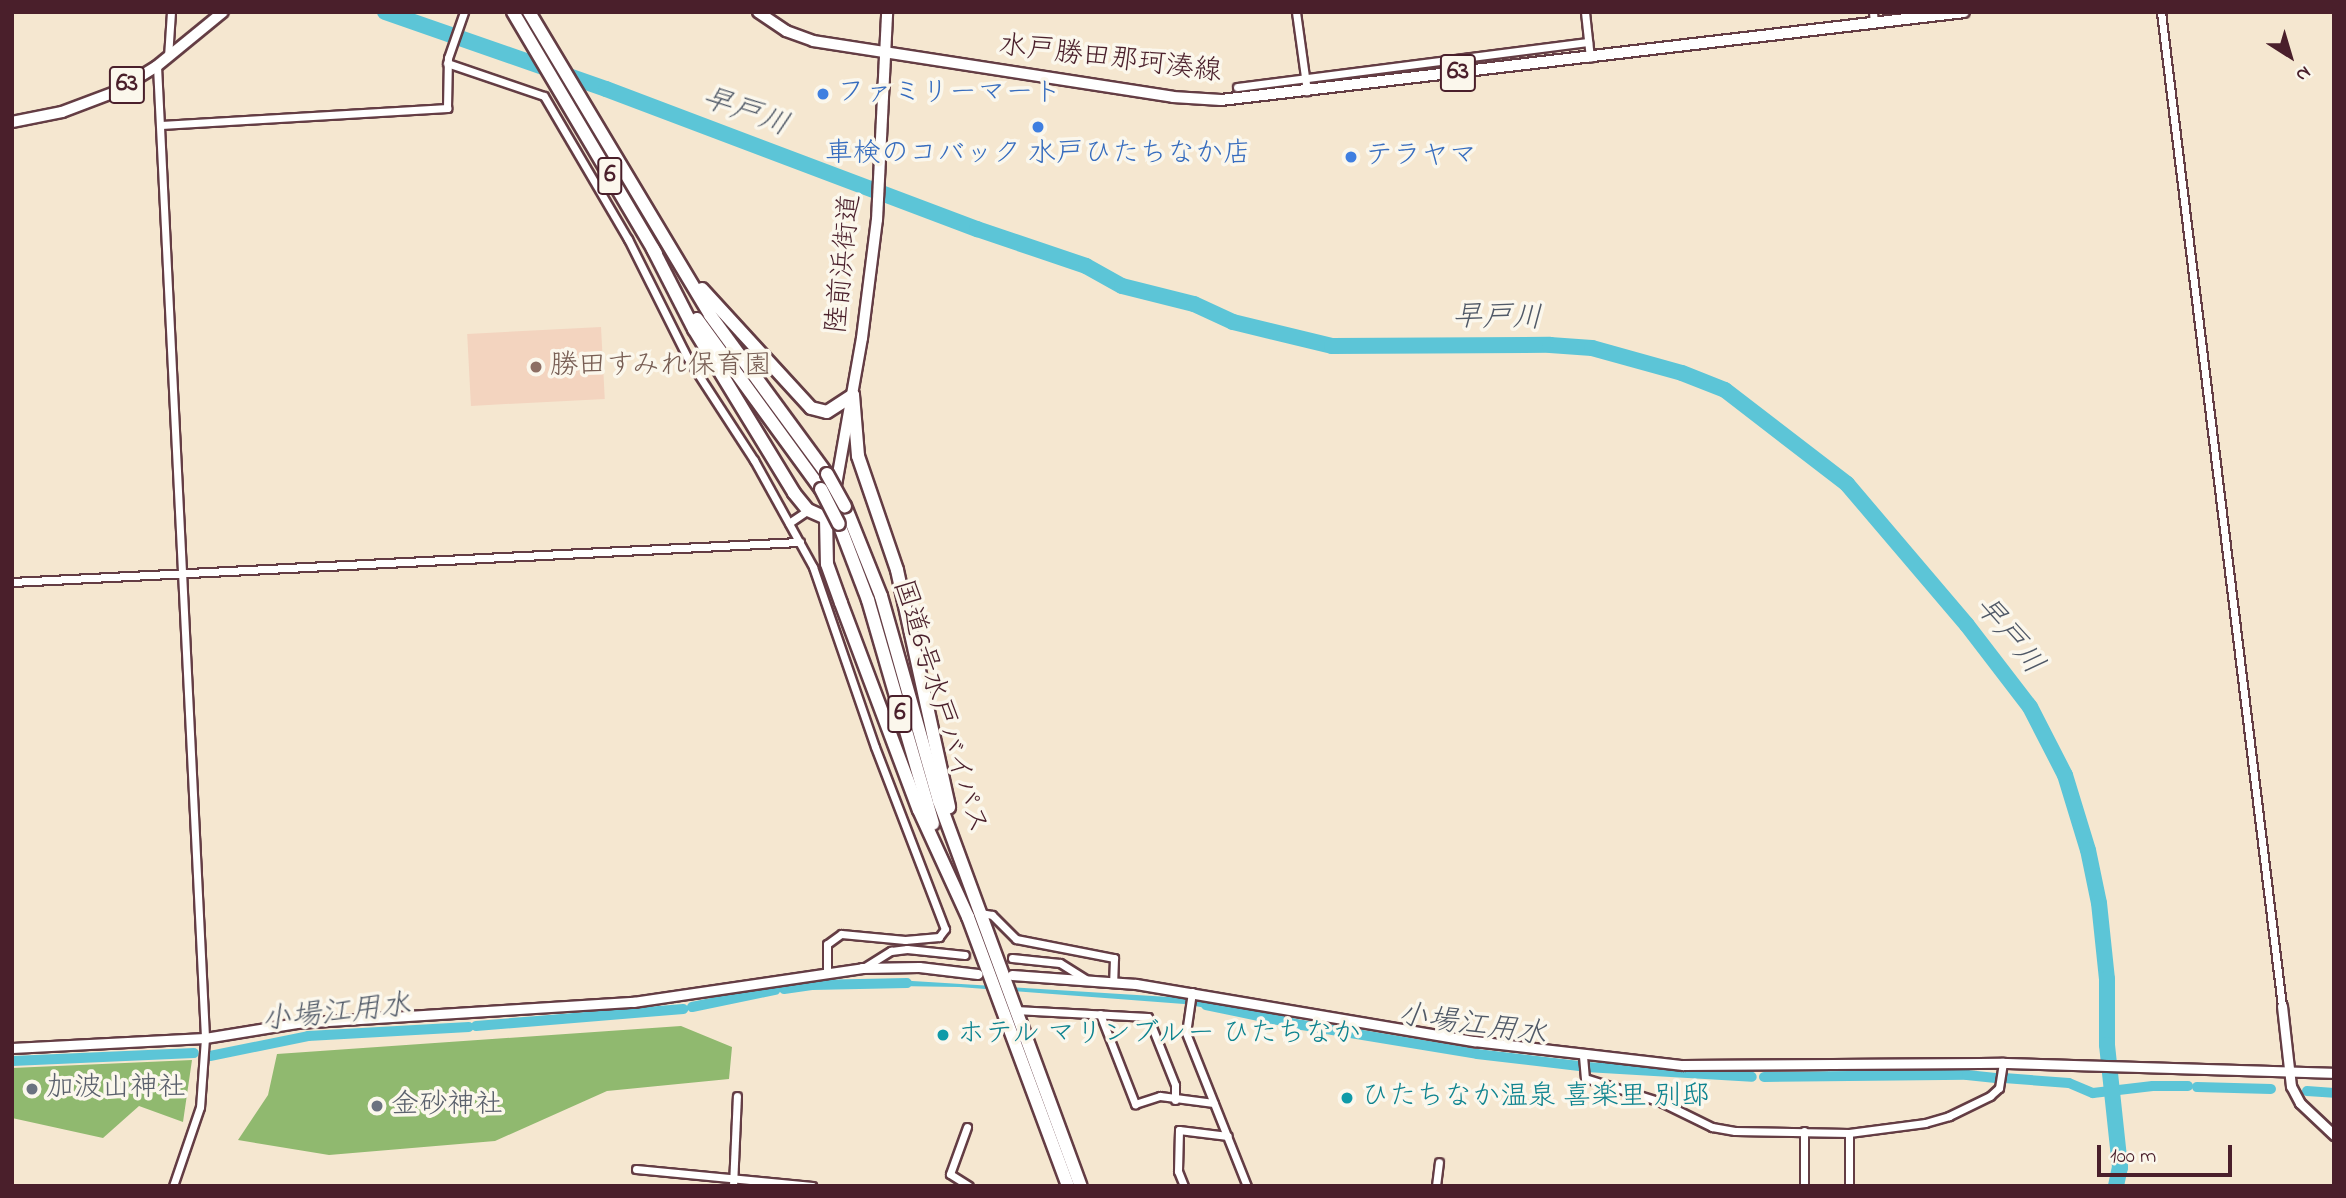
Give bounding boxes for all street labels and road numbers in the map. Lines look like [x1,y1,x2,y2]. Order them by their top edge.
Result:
street label: 水戸勝田那珂湊線 [997,30,1223,90]
road number: 63 [1439,50,1477,96]
road number: 63 [108,62,146,108]
road number: 6 [596,154,624,198]
street label: 陸前浜街道 [821,193,869,335]
street label: 国道6号水戸バイパス [884,576,994,838]
road number: 6 [886,692,914,736]

